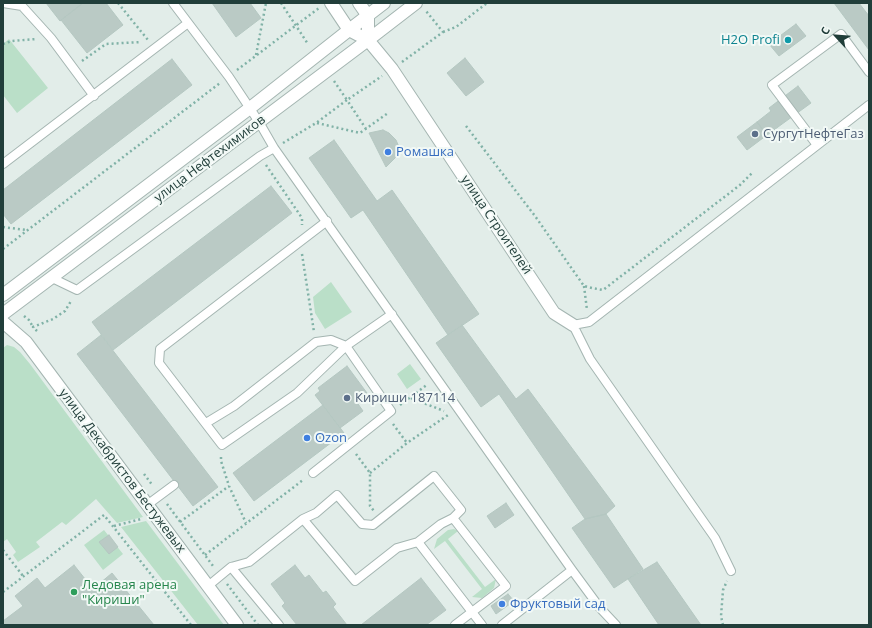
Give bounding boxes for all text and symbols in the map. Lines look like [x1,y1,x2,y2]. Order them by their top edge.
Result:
north arrow [816,16,856,56]
text: С [816,24,833,37]
place label: H2O Profi [721,32,780,48]
marker: H2O Profi [783,35,793,45]
street label: улица Нефтехимиков [151,112,269,206]
place label: СургутНефтеГаз [763,126,864,142]
marker: СургутНефтеГаз [750,129,760,139]
place label: Ромашка [396,144,454,160]
marker: Ромашка [383,147,393,157]
street label: улица Строителей [457,173,535,277]
street label: улица Декабристов Бестужевых [55,386,189,556]
place label: Кириши 187114 [355,390,455,406]
marker: Кириши 187114 [342,393,352,403]
place label: Ozon [315,430,347,446]
marker: Ozon [302,433,312,443]
place label: Ледовая арена "Кириши" [82,577,177,608]
marker: Ледовая арена "Кириши" [69,587,79,597]
place label: Фруктовый сад [510,596,605,612]
marker: Фруктовый сад [497,599,507,609]

